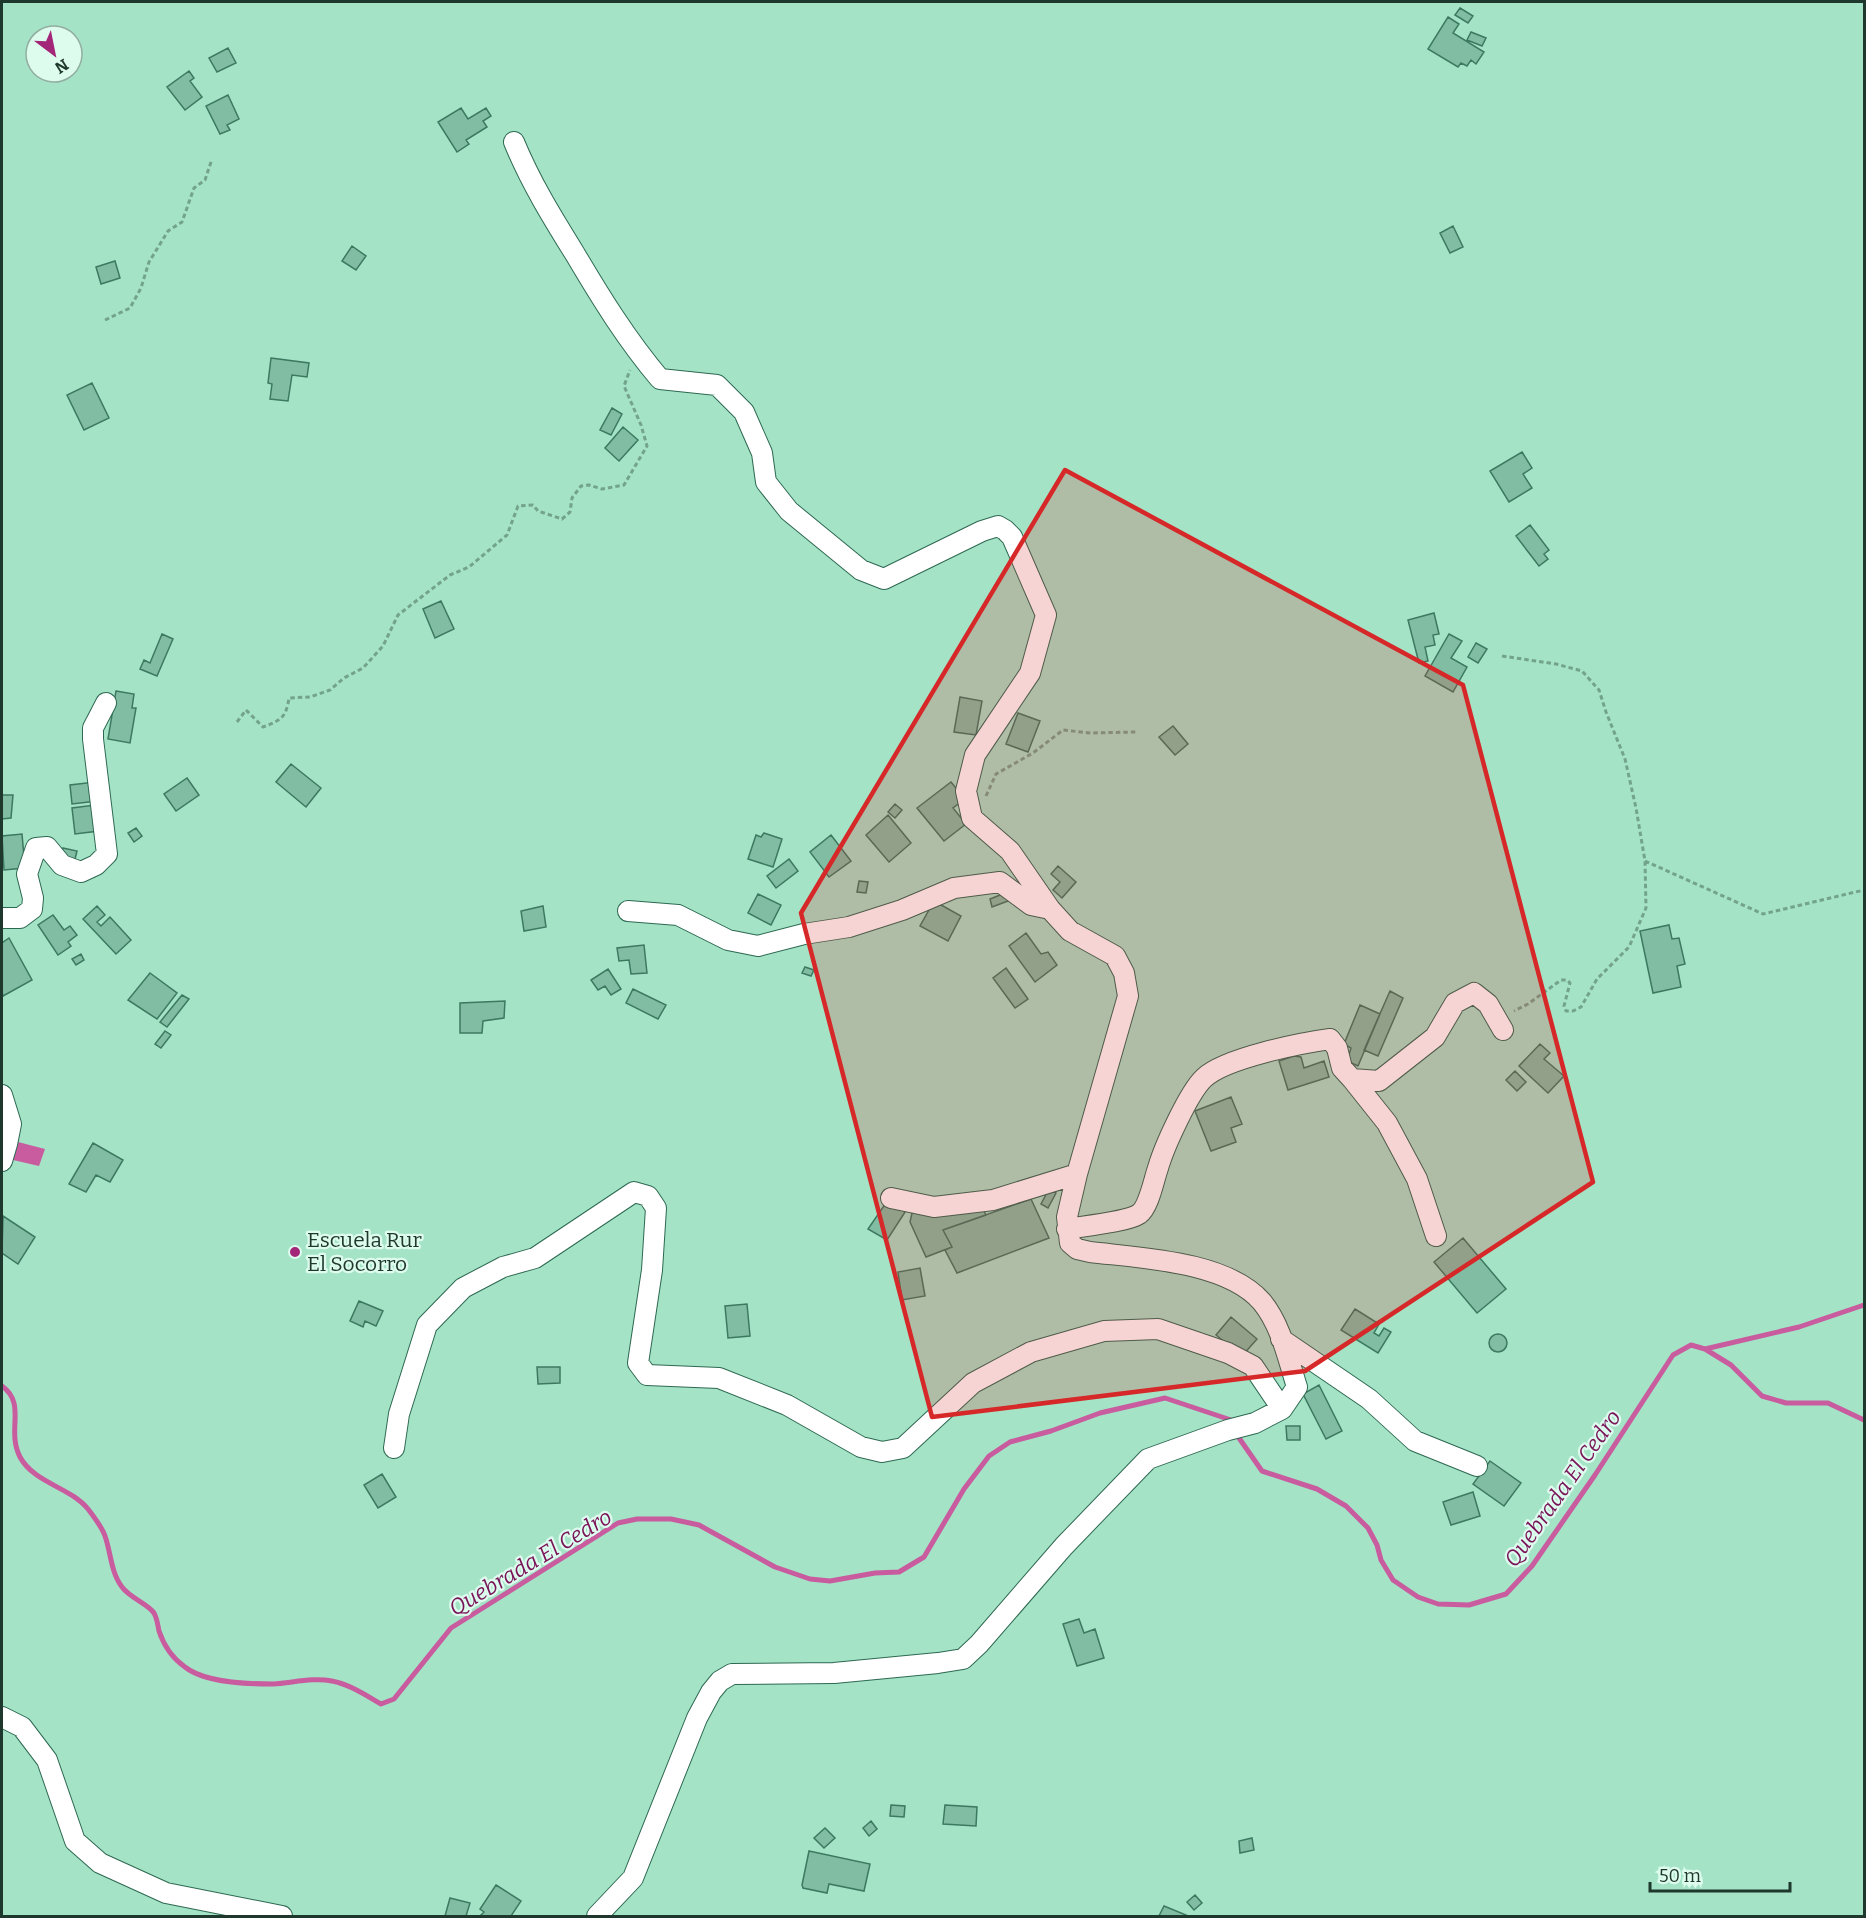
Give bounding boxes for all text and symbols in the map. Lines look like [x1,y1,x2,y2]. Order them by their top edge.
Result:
north arrow [24,24,84,84]
text: N [51,55,72,78]
place label: Escuela Rur El Socorro [307,1227,422,1277]
marker: Escuela Rur El Socorro [288,1245,302,1259]
water label: Quebrada El Cedro [1498,1405,1627,1572]
water label: Quebrada El Cedro [444,1503,617,1622]
scale bar [1650,1855,1790,1893]
text: 50 m [1659,1865,1701,1887]

